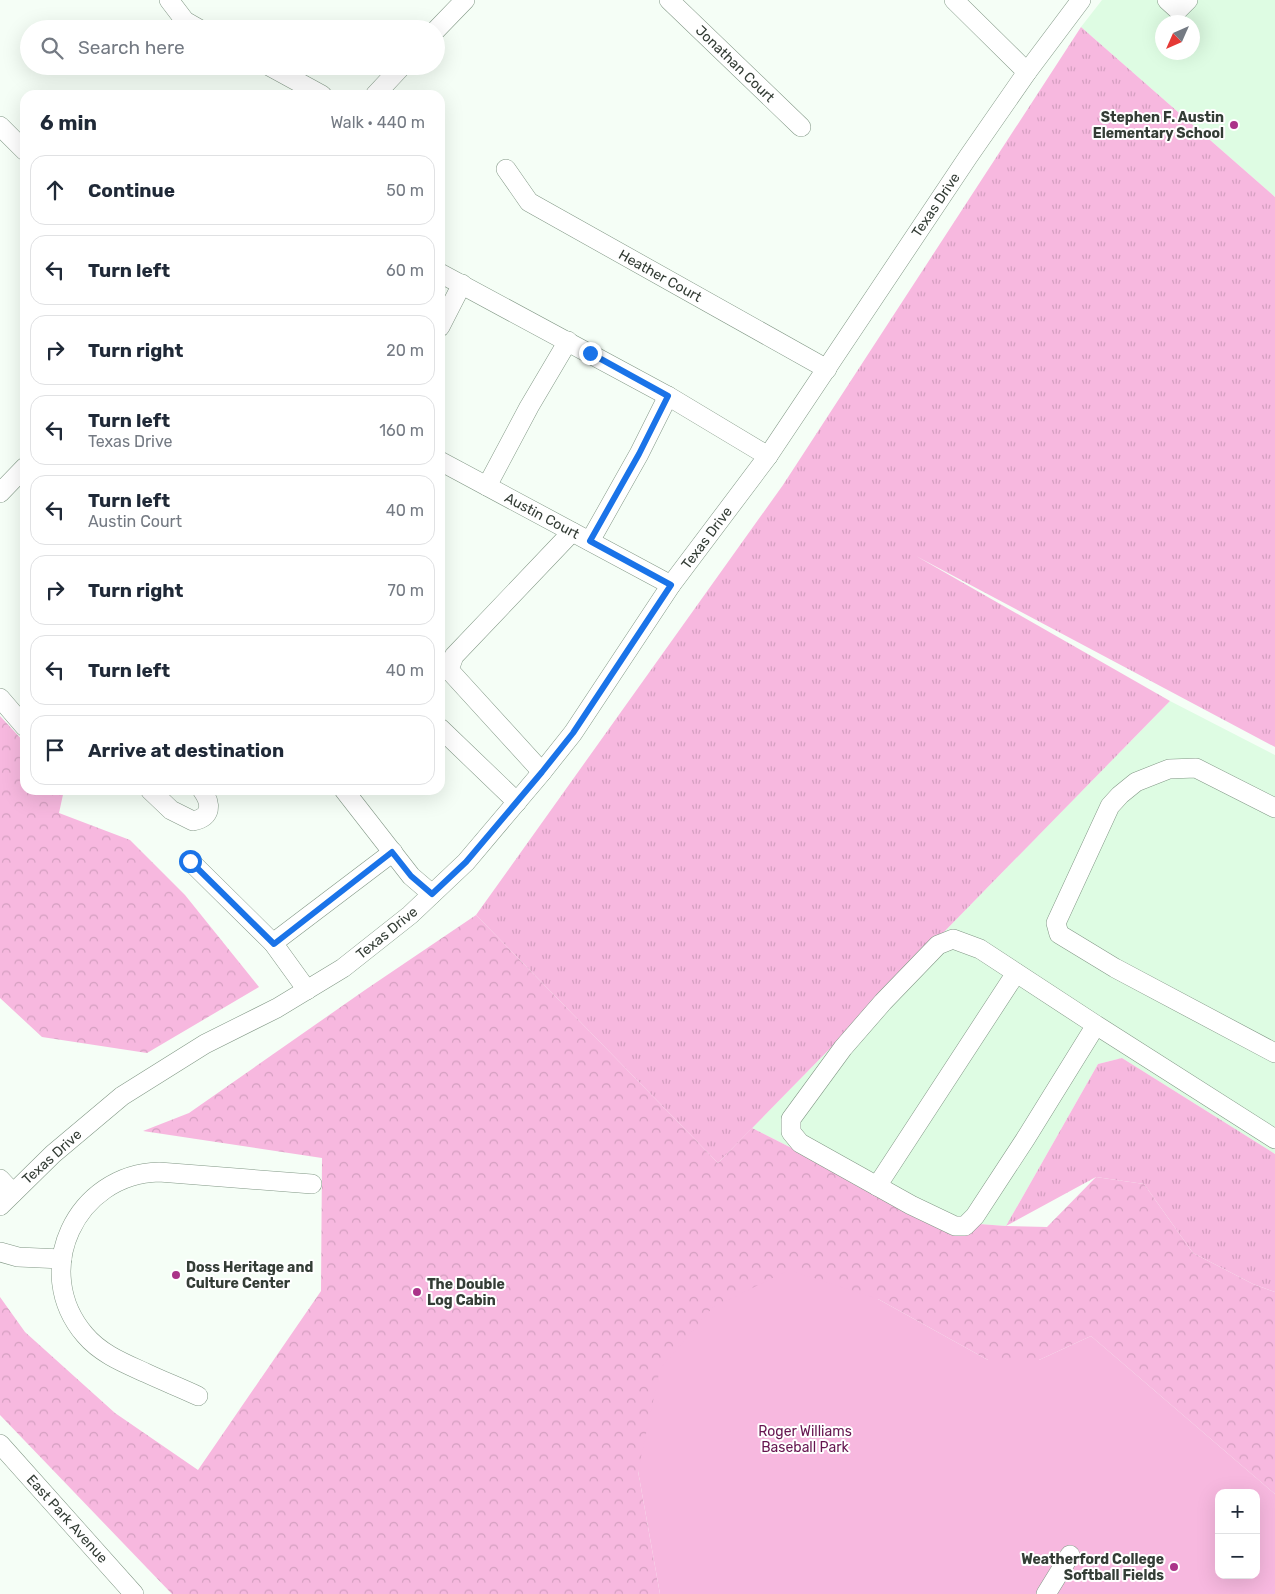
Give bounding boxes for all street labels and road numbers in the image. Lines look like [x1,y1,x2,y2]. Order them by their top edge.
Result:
street label: Jonathan Court [692,22,778,106]
street label: Texas Drive [908,169,964,240]
street label: Heather Court [615,246,705,306]
street label: Austin Court [502,489,583,543]
street label: Texas Drive [678,503,736,573]
street label: Texas Drive [353,903,421,963]
street label: Texas Drive [19,1126,85,1188]
street label: East Park Avenue [23,1471,111,1567]

